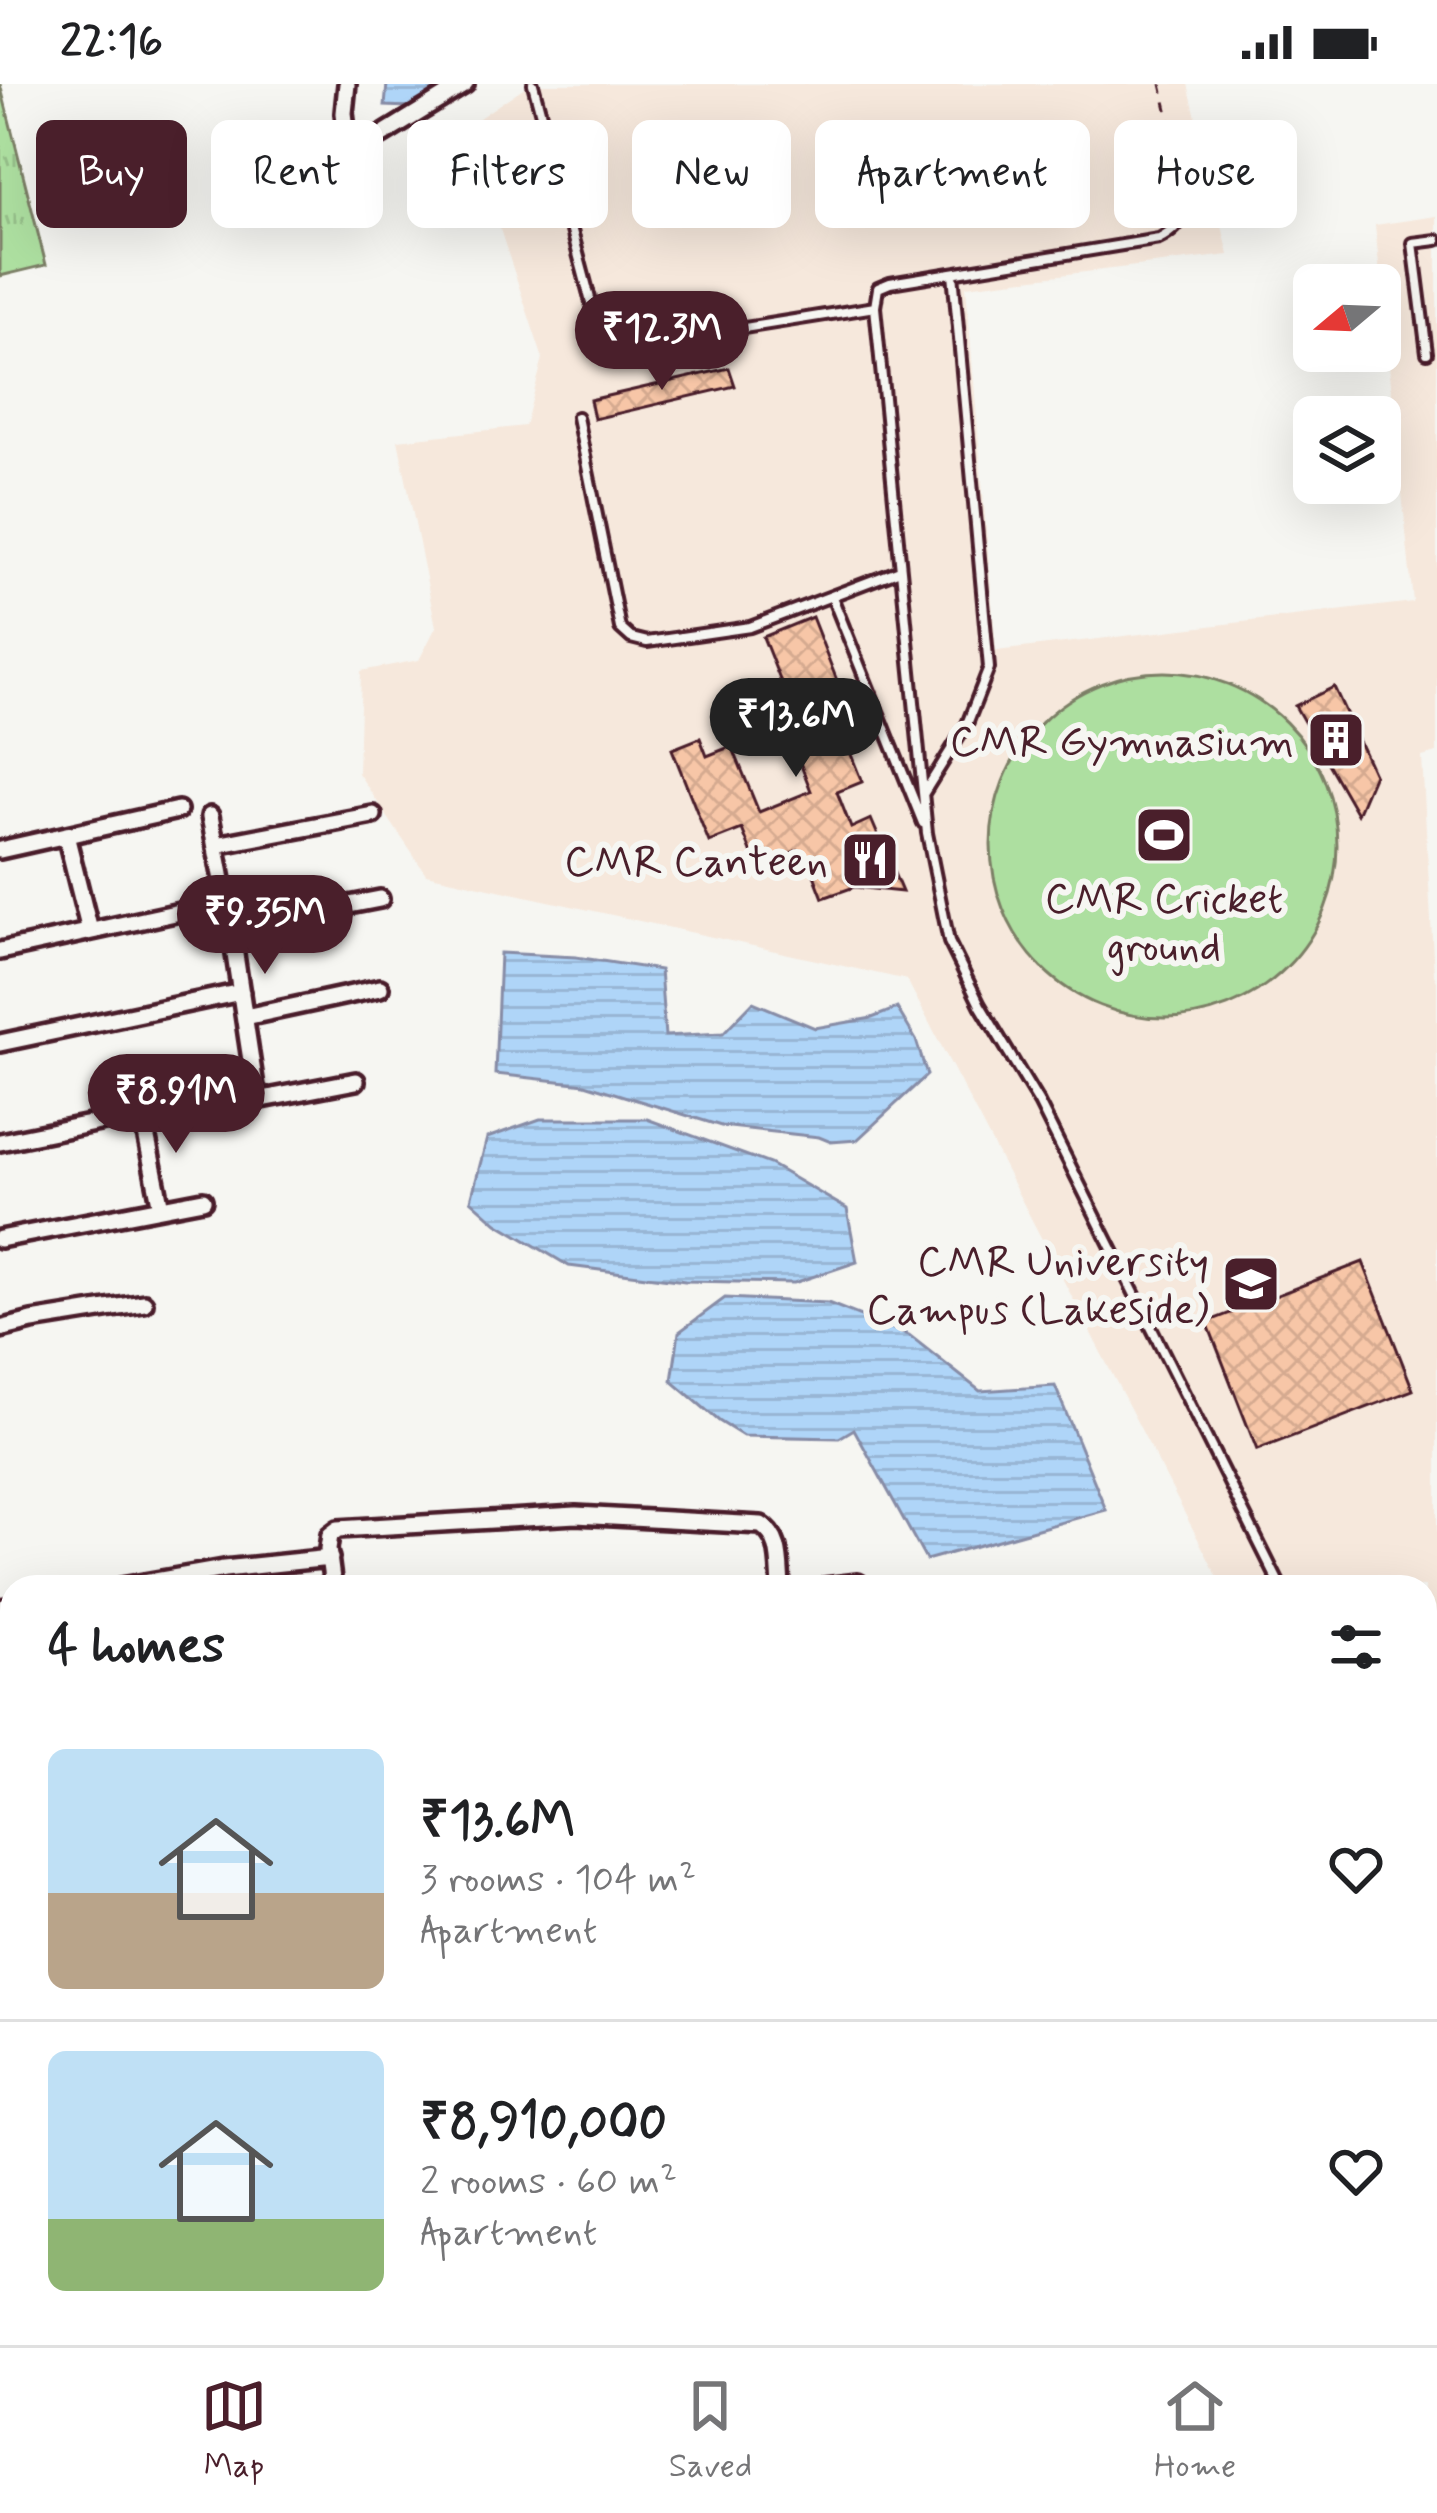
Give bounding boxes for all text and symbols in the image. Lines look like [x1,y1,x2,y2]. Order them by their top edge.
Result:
text: 22:16 [60,13,163,72]
chip: Buy [36,120,187,228]
chip: Rent [211,120,383,228]
chip: Filters [407,120,608,228]
chip: New [632,120,791,228]
chip: Apartment [815,120,1090,228]
chip: House [1114,120,1297,228]
north arrow [1293,264,1401,372]
map controls [1293,264,1401,504]
pin: ₹12.3M [564,291,760,393]
text: ₹12.3M [602,304,722,355]
button: layers [1293,396,1401,504]
pin: ₹13.6M [698,678,894,780]
text: ₹13.6M [737,691,855,742]
building icon: CMR Gymnasium [1305,709,1367,771]
place label: CMR Gymnasium [950,716,1294,771]
sports icon: CMR Cricket ground [1133,804,1195,866]
restaurant icon: CMR Canteen [839,829,901,891]
place label: CMR Canteen [564,836,828,891]
place label: CMR Cricket ground [1045,873,1283,976]
pin: ₹9.35M [167,875,363,977]
text: ₹9.35M [204,888,326,939]
pin: ₹8.91M [78,1054,274,1156]
text: ₹8.91M [115,1067,237,1118]
place label: CMR University Campus (Lakeside) [867,1236,1209,1339]
school or university icon: CMR University Campus (Lakeside) [1220,1253,1282,1315]
text: 4 homes [48,1614,225,1680]
icon: filters [1323,1614,1389,1680]
text: ₹13.6M [420,1789,575,1855]
icon: home [144,1797,288,1941]
icon: heart [1323,1836,1389,1902]
text: 3 rooms · 104 m² [420,1855,696,1906]
text: Apartment [420,1906,597,1957]
text: ₹8,910,000 [420,2091,667,2157]
icon: home [144,2099,288,2243]
icon: heart [1323,2138,1389,2204]
text: 2 rooms · 60 m² [420,2157,677,2208]
text: Apartment [420,2208,597,2259]
tab: Map [201,2373,267,2489]
tab: Saved [669,2373,752,2489]
tab: Home [1154,2373,1236,2489]

